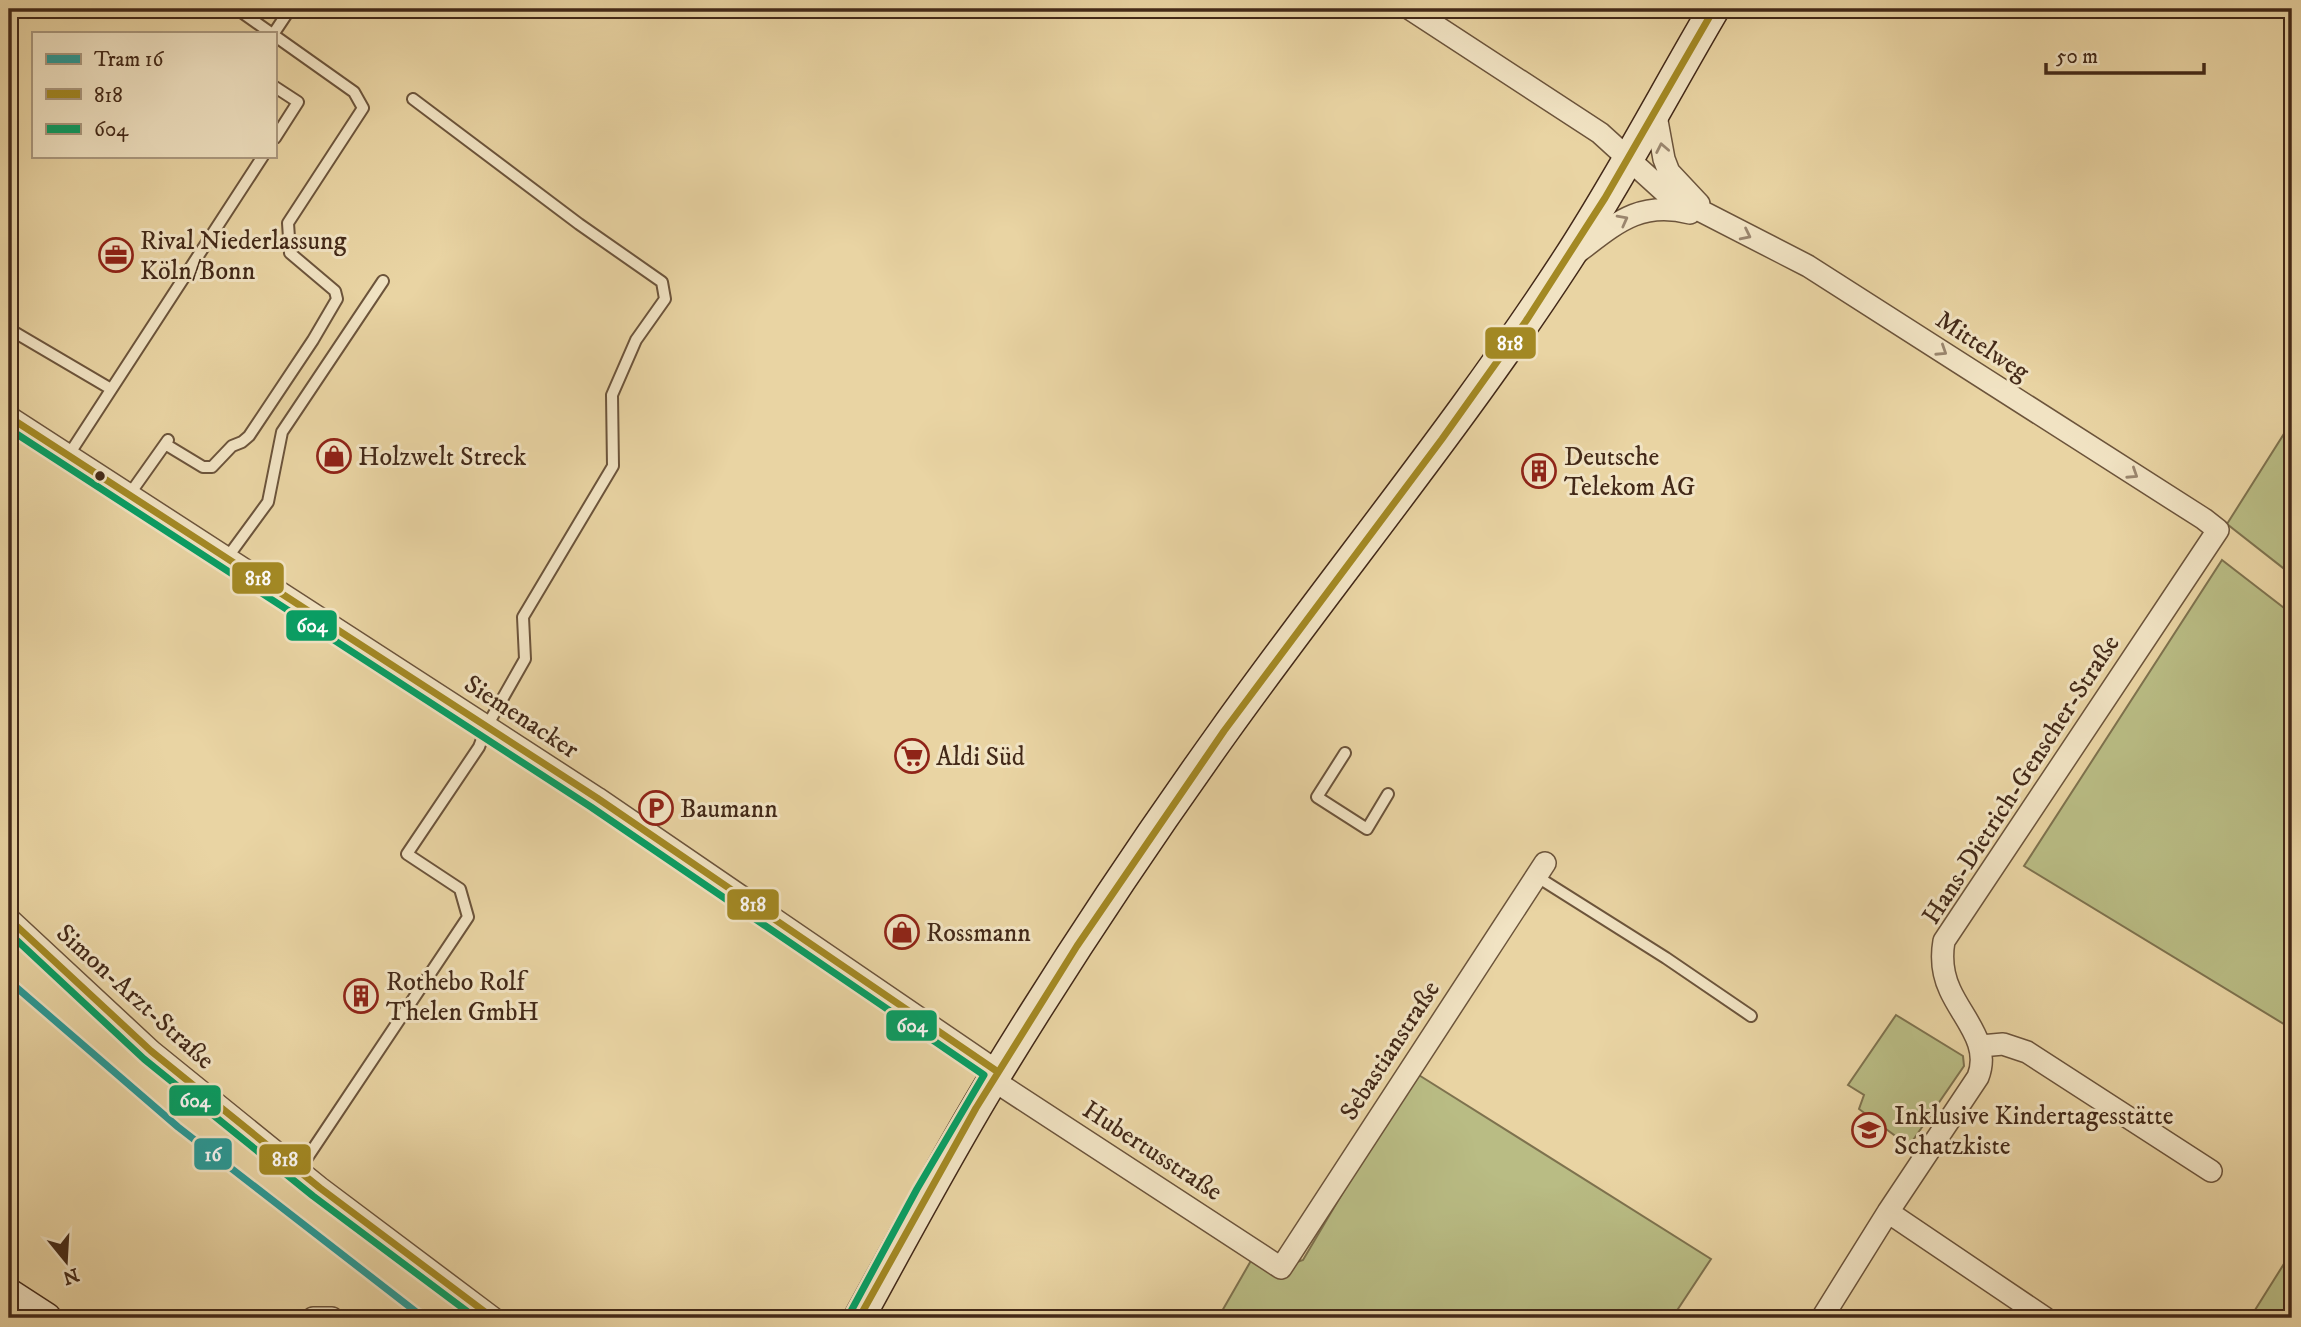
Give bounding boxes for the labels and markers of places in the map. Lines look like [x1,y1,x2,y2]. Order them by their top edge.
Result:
place label: Rival Niederlassung Köln/Bonn [140,225,347,288]
office icon: Rival Niederlassung Köln/Bonn [97,236,135,274]
shop icon: Holzwelt Streck [315,437,353,475]
place label: Holzwelt Streck [358,441,527,474]
place label: Deutsche Telekom AG [1564,441,1695,504]
building icon: Deutsche Telekom AG [1520,452,1558,490]
unlabelled marker [93,469,107,483]
supermarket icon: Aldi Süd [893,737,931,775]
place label: Aldi Süd [936,741,1025,774]
parking icon: Baumann [637,789,675,827]
place label: Baumann [680,793,778,826]
shop icon: Rossmann [883,913,921,951]
place label: Rossmann [926,917,1031,950]
place label: Rothebo Rolf Thelen GmbH [386,966,539,1029]
building icon: Rothebo Rolf Thelen GmbH [342,977,380,1015]
place label: Inklusive Kindertagesstätte Schatzkiste [1894,1100,2173,1163]
school or university icon: Inklusive Kindertagesstätte Schatzkiste [1850,1111,1888,1149]

